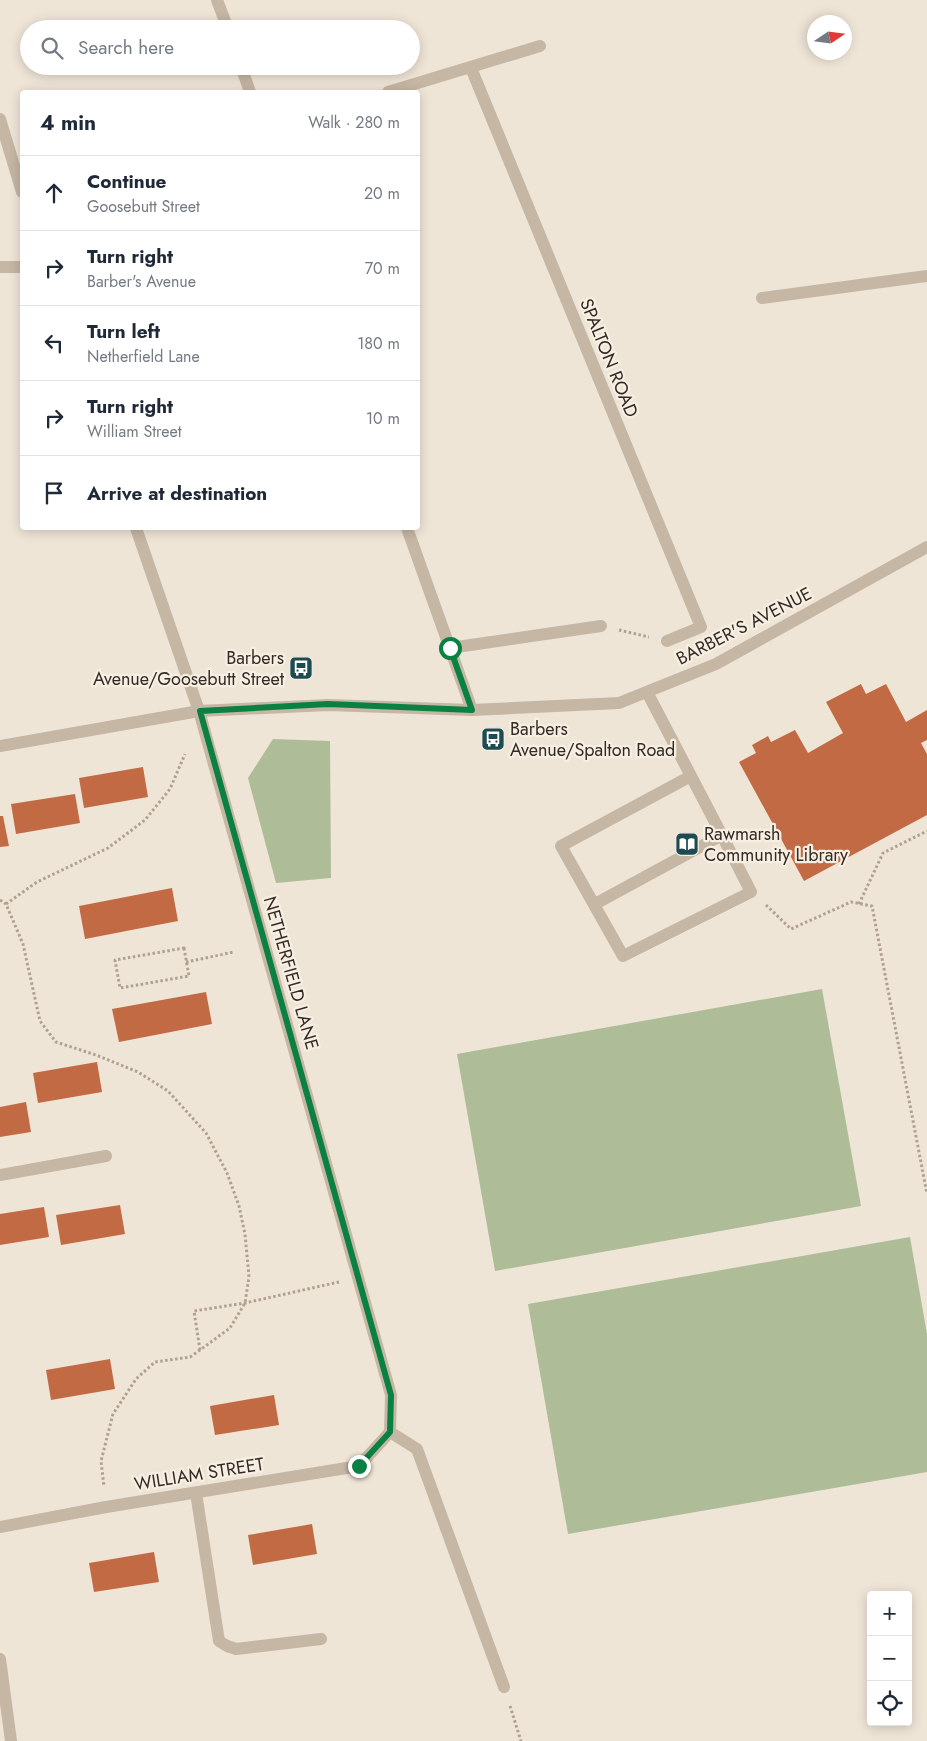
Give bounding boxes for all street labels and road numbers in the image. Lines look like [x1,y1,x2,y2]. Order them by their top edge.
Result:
street label: SPALTON ROAD [573,295,645,421]
street label: BARBER'S AVENUE [672,581,816,671]
street label: NETHERFIELD LANE [257,893,325,1053]
street label: WILLIAM STREET [132,1451,266,1497]

